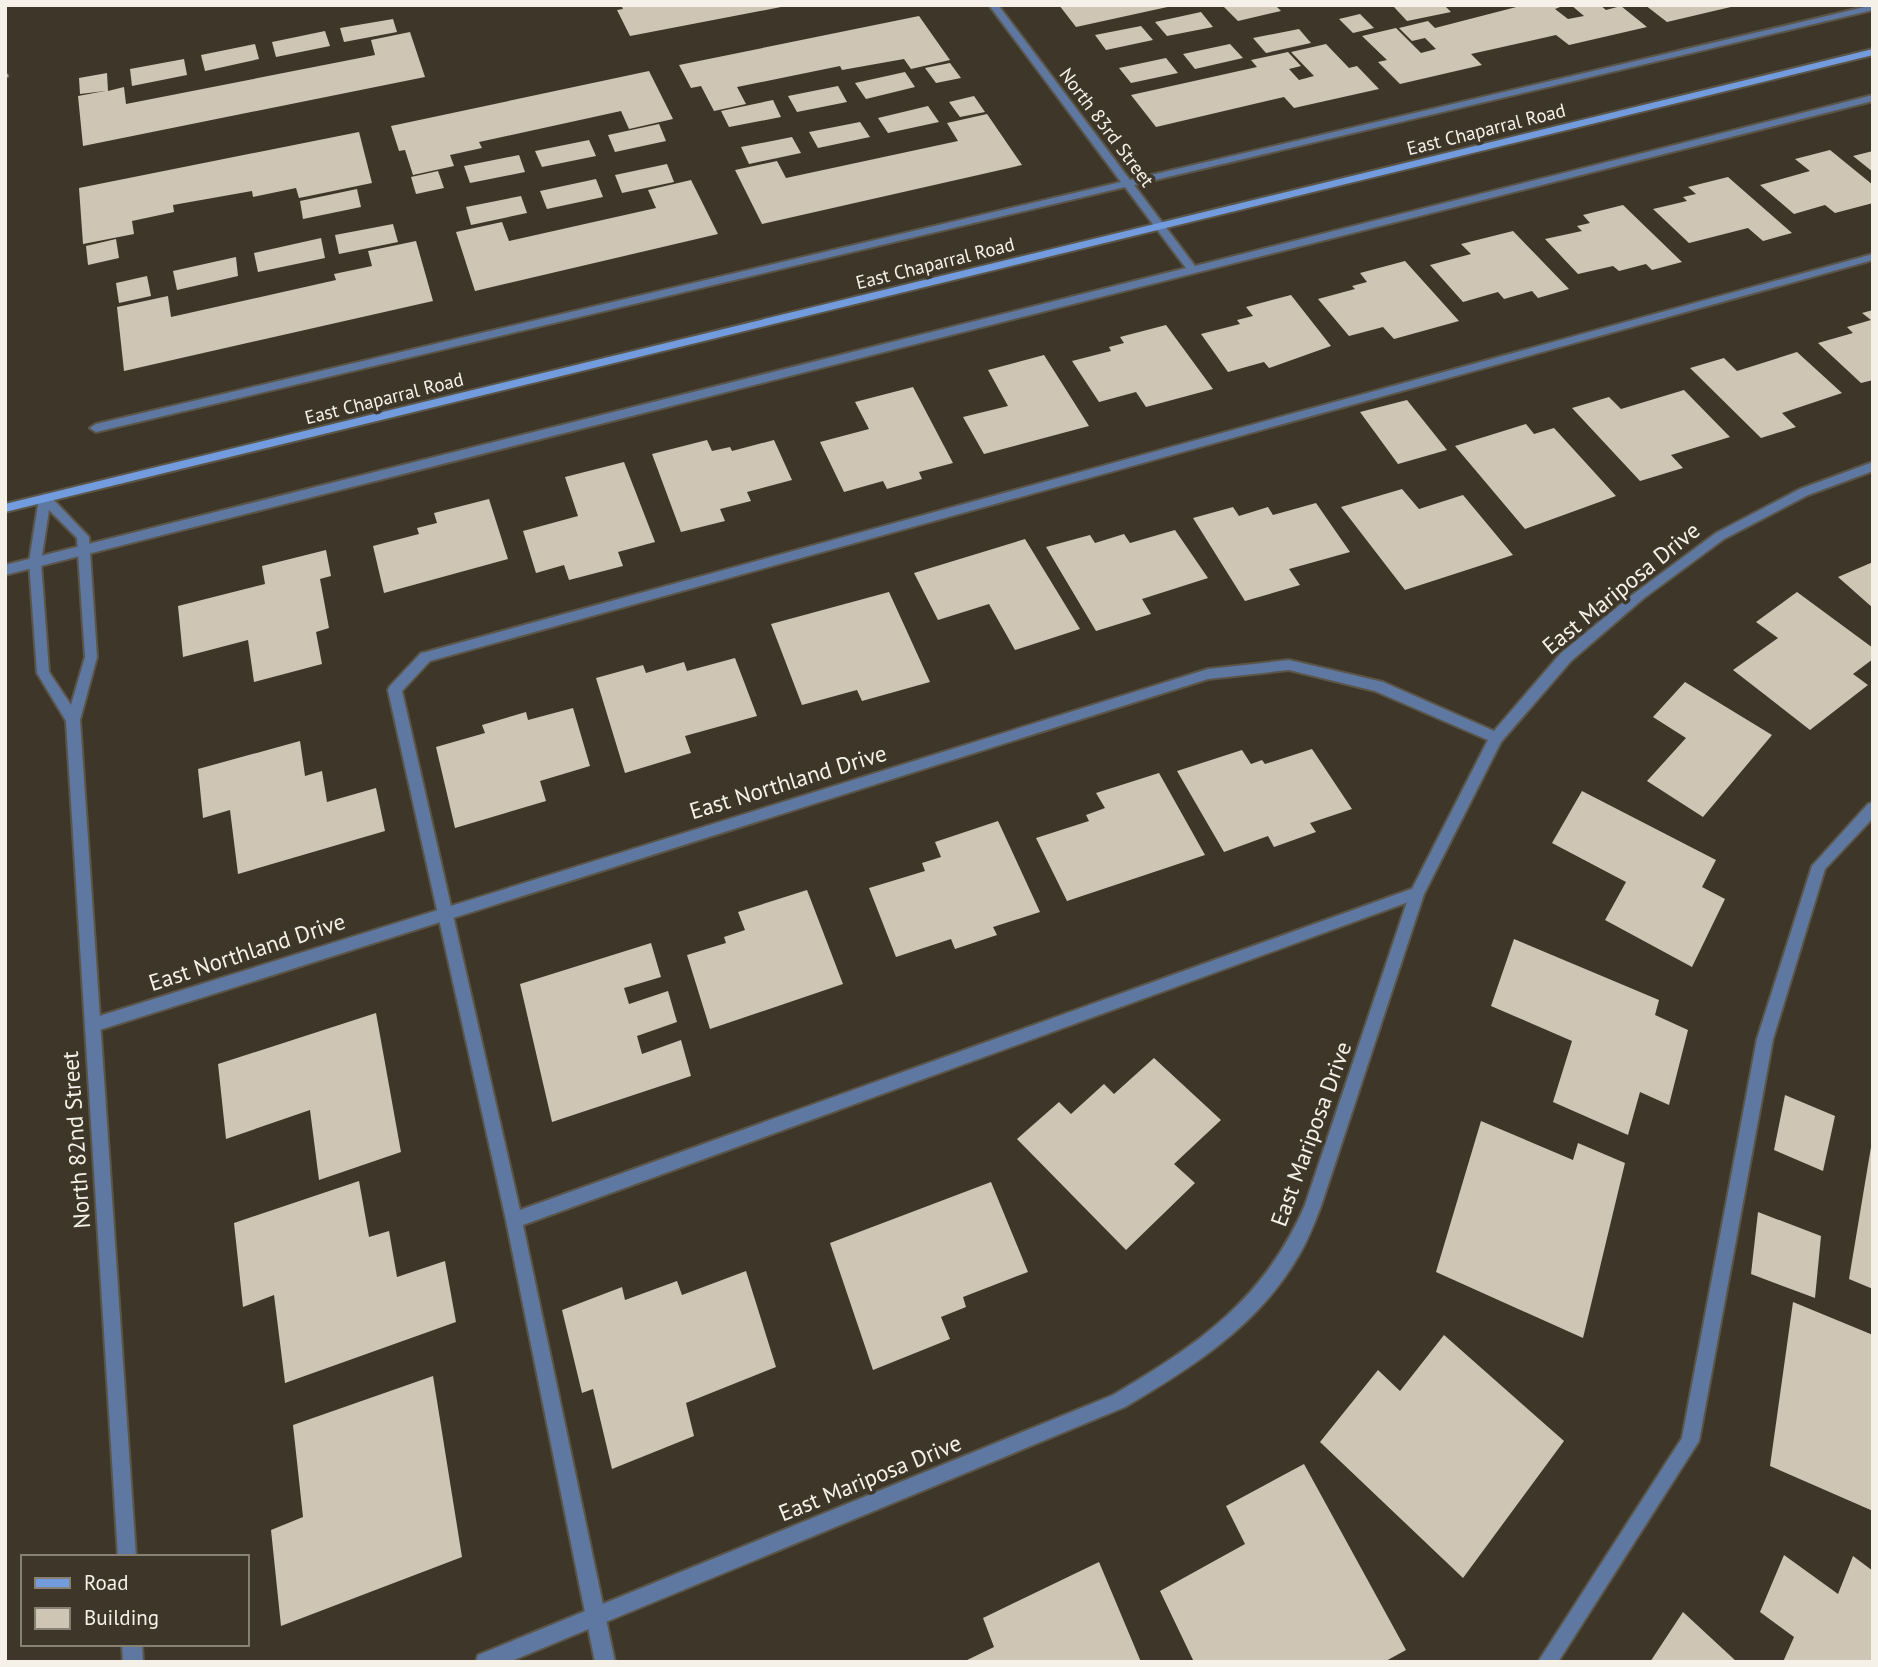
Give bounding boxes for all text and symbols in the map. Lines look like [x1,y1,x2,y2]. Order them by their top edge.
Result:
street label: North 83rd Street [1054,63,1160,192]
street label: East Chaparral Road [1404,98,1568,160]
street label: East Chaparral Road [853,232,1017,294]
street label: East Chaparral Road [302,367,466,429]
street label: East Mariposa Drive [1536,515,1705,660]
street label: East Northland Drive [686,738,890,825]
street label: East Northland Drive [145,906,349,997]
street label: East Mariposa Drive [1264,1037,1357,1230]
street label: North 82nd Street [55,1050,96,1230]
street label: East Mariposa Drive [774,1428,965,1527]
legend [21,1555,248,1646]
text: Road [84,1569,128,1596]
text: Building [84,1604,159,1631]

